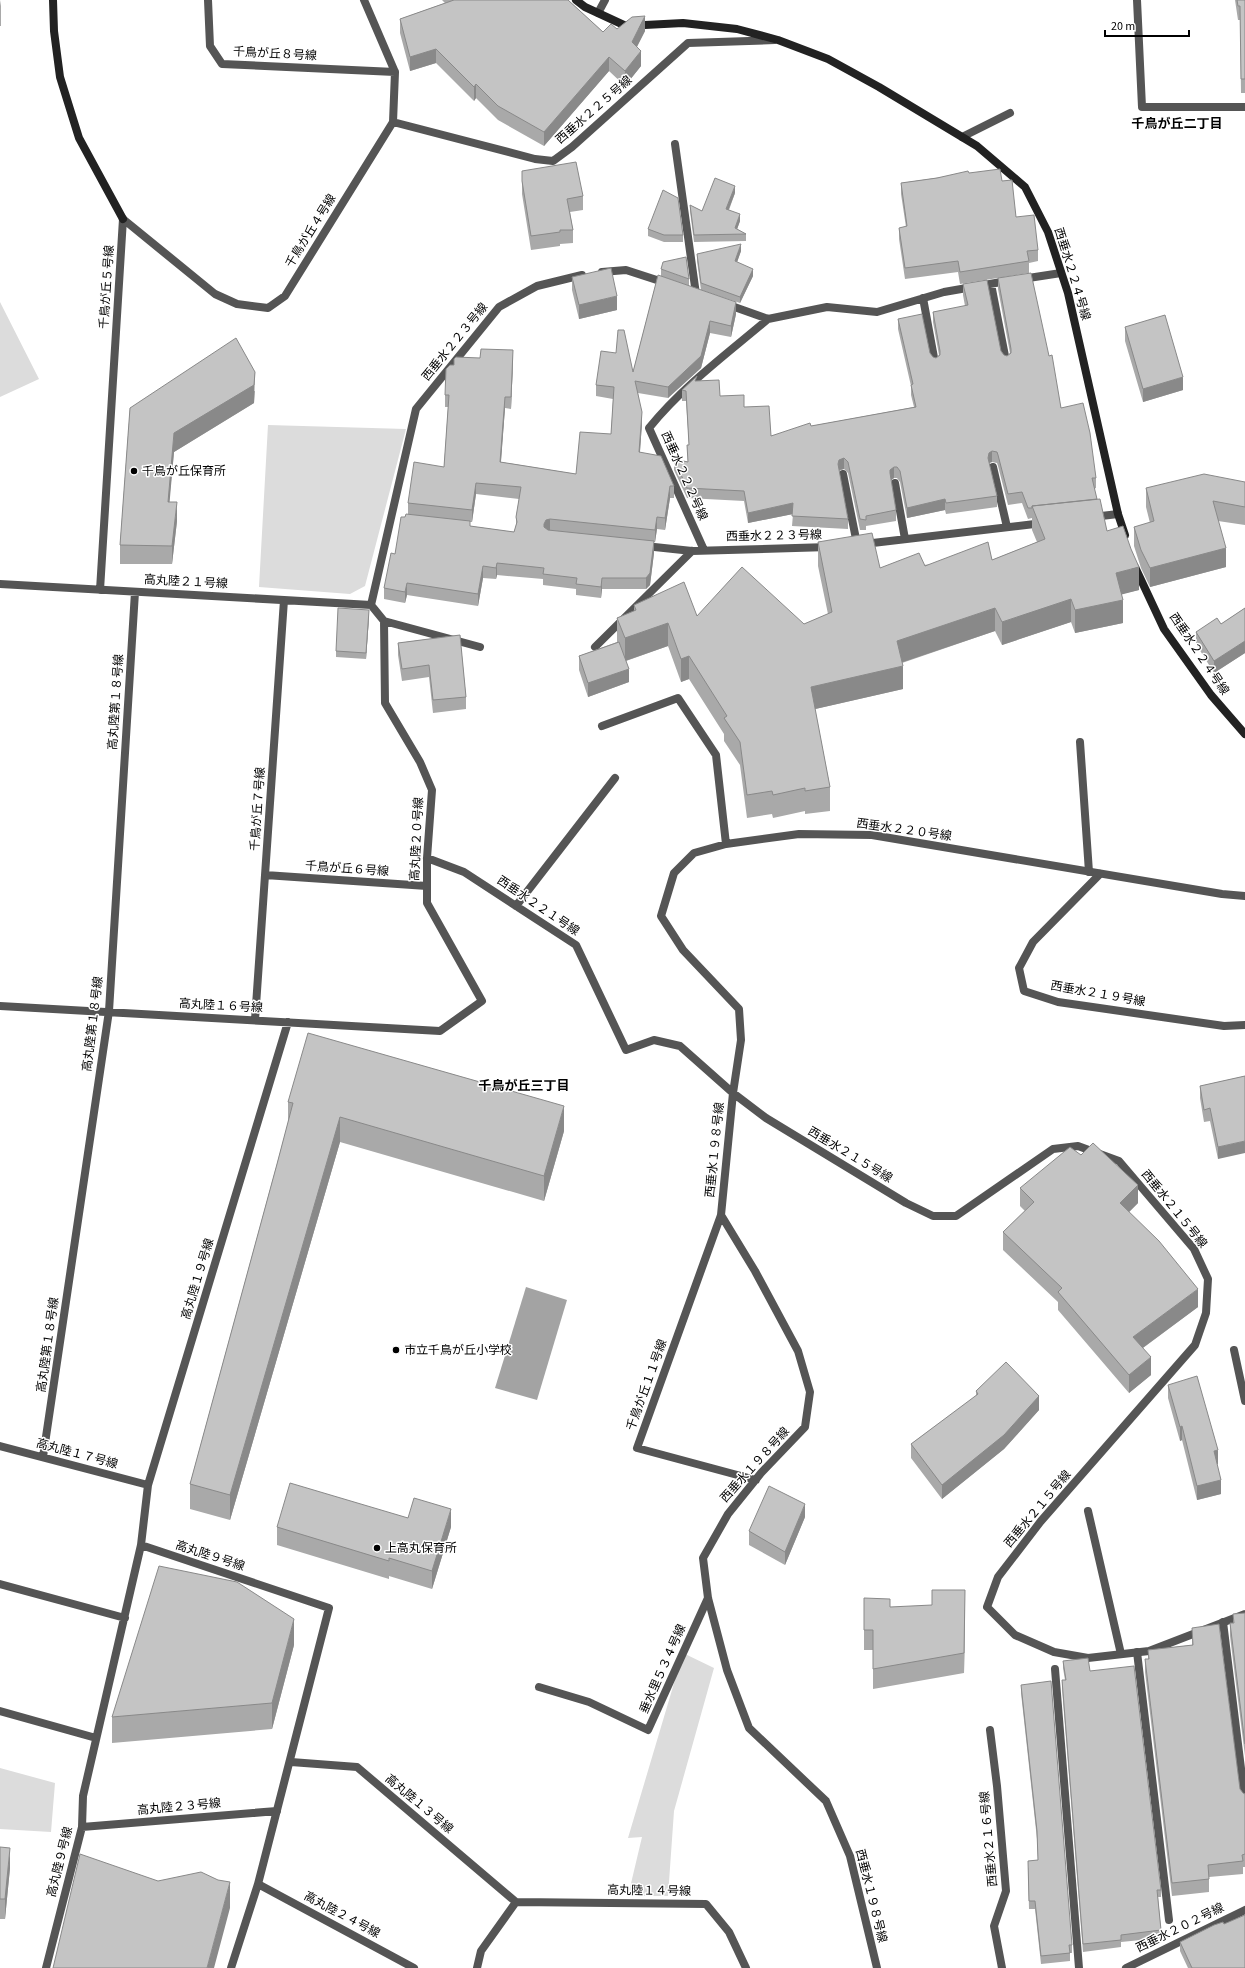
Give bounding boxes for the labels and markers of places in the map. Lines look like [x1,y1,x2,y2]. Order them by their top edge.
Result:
place label: 千鳥が丘保育所 [142,463,226,480]
marker: 千鳥が丘保育所 [129,466,139,476]
place label: 市立千鳥が丘小学校 [404,1342,512,1359]
marker: 市立千鳥が丘小学校 [391,1345,401,1355]
place label: 上高丸保育所 [385,1540,457,1557]
marker: 上高丸保育所 [372,1543,382,1553]

